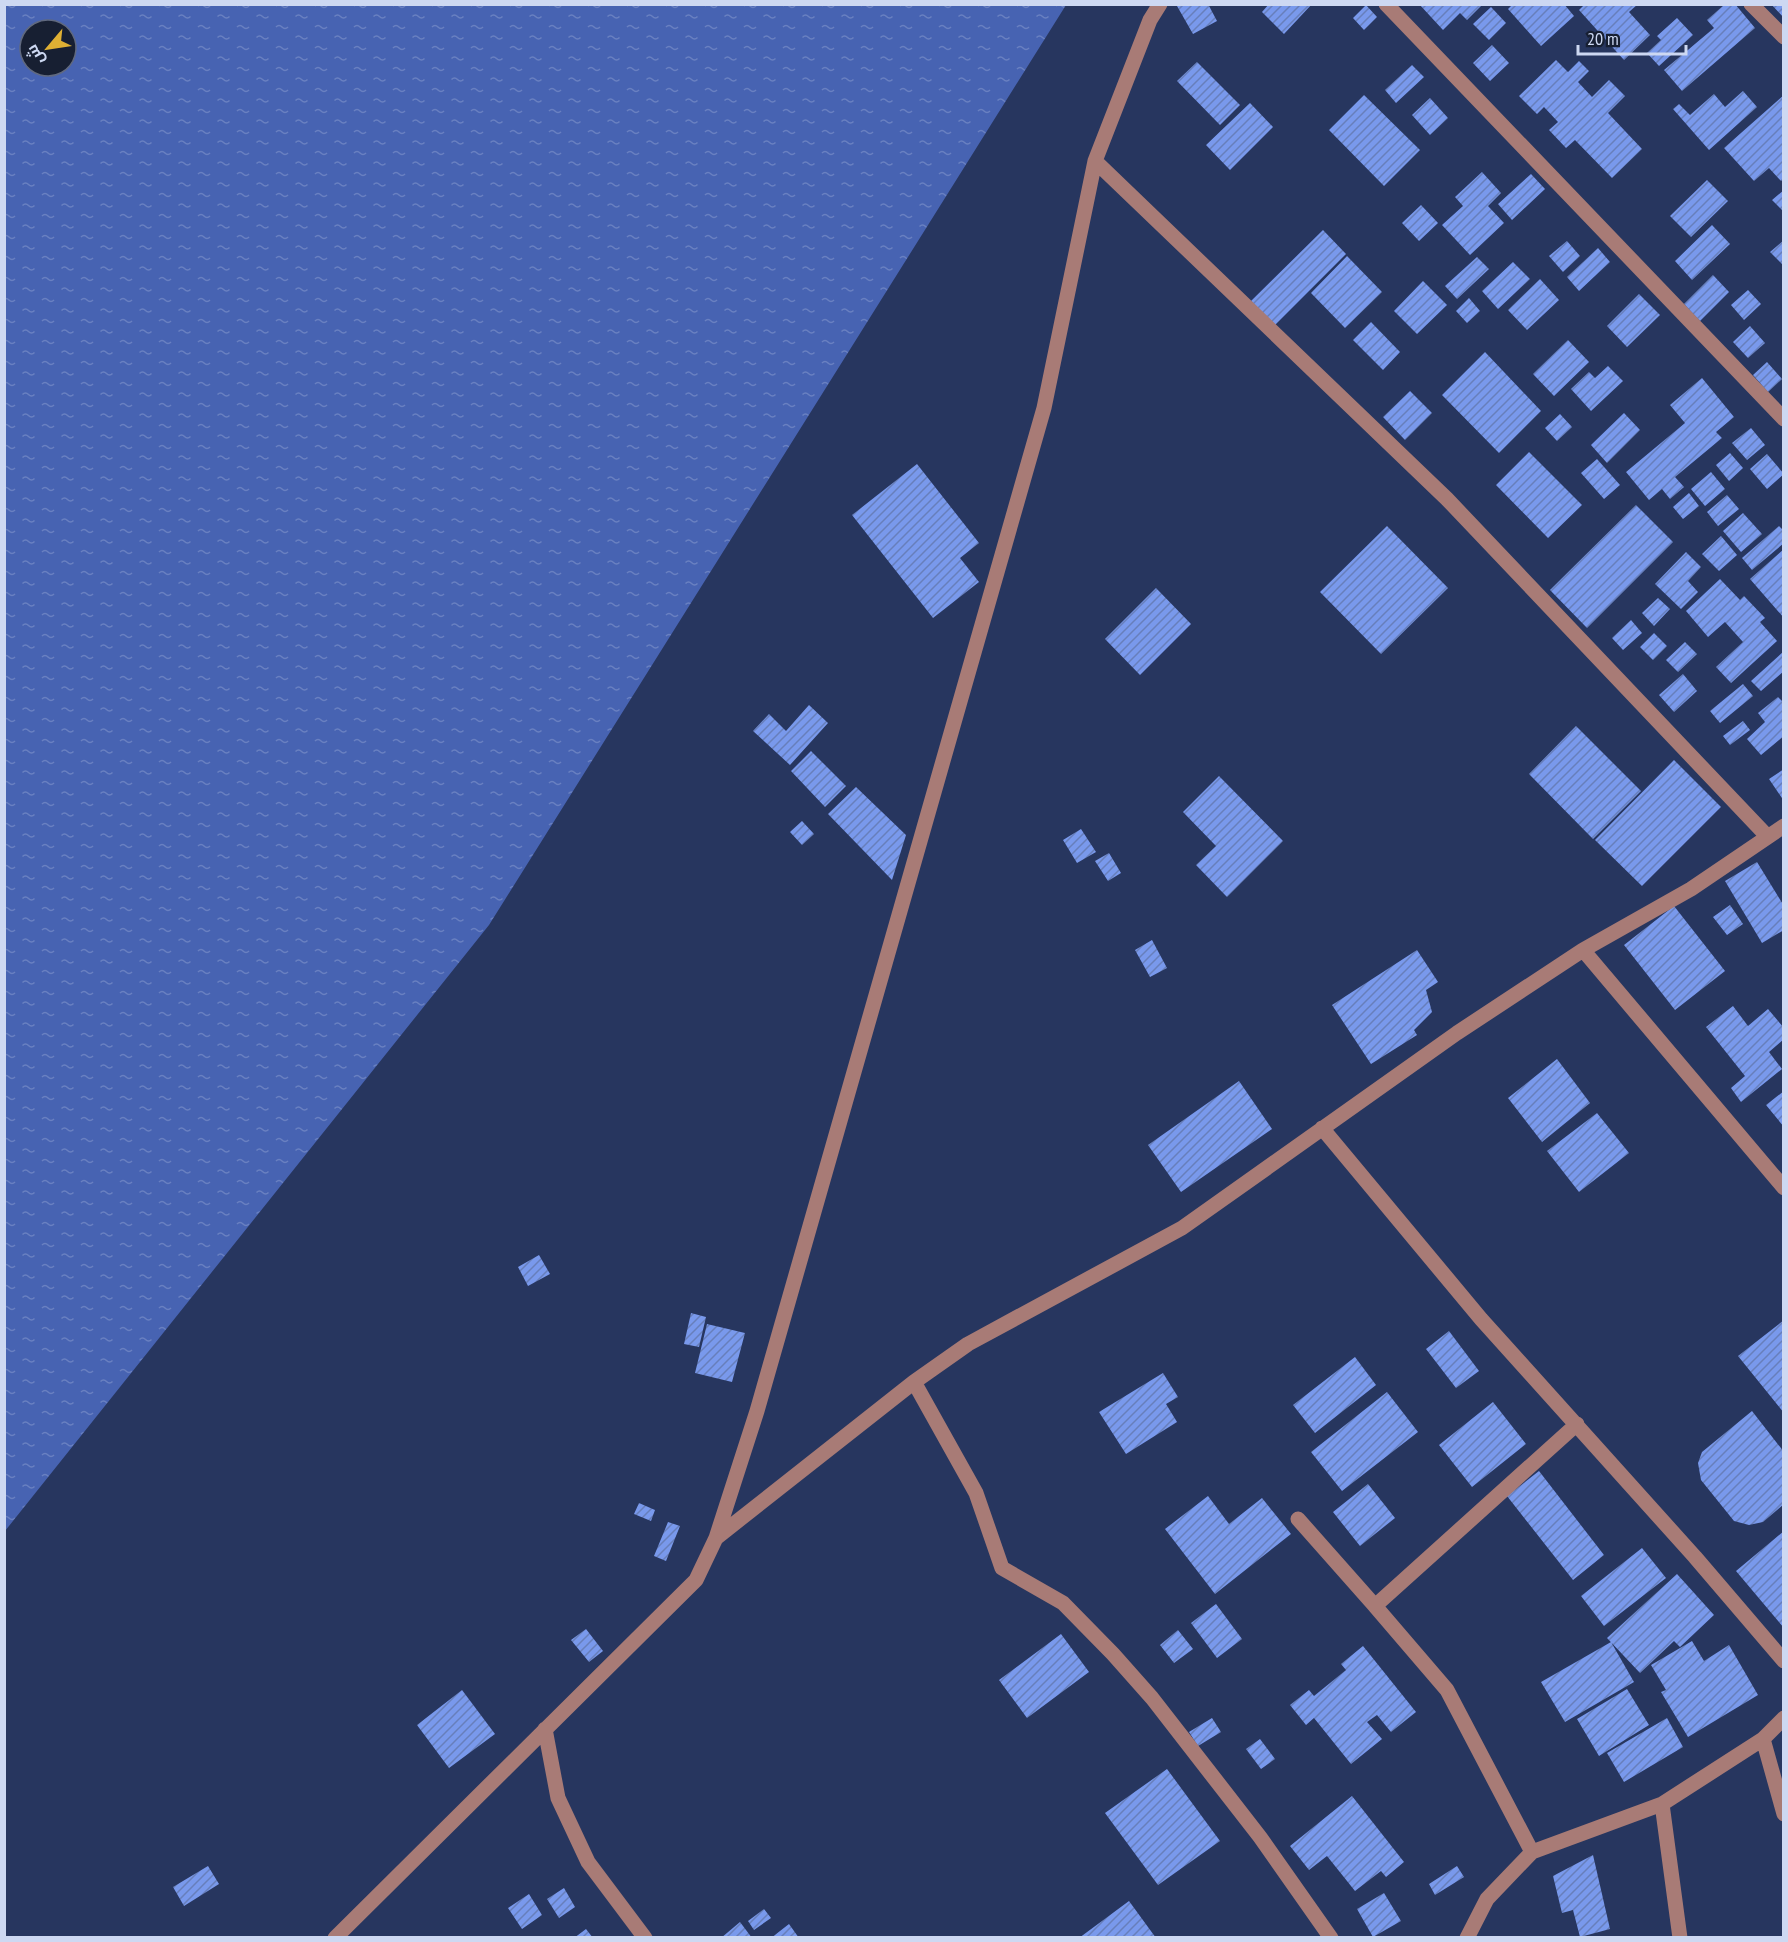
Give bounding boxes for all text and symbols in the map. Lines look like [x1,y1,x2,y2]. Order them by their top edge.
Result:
north arrow [18,18,78,78]
scale bar [1578,18,1686,56]
text: 20 m [1587,27,1619,50]
text: ش [21,41,49,69]

